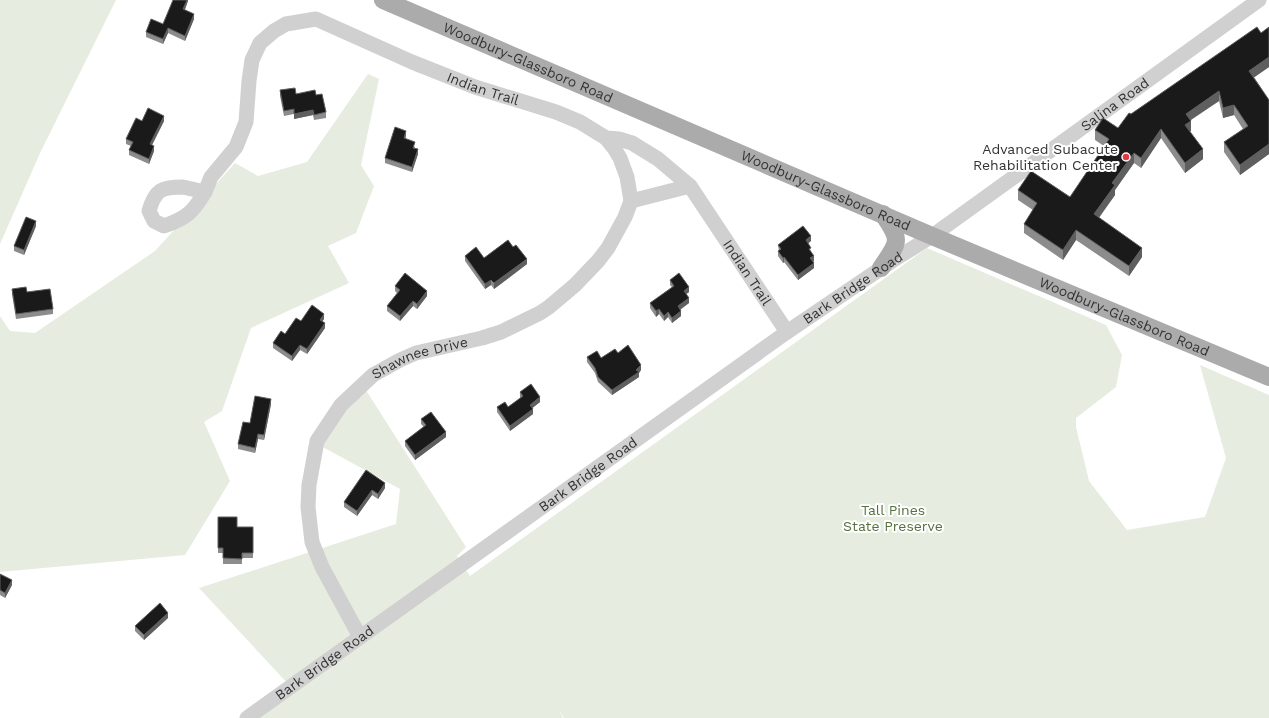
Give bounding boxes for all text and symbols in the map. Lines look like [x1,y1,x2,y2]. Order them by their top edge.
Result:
street label: Woodbury-Glassboro Road [441,19,615,106]
street label: Indian Trail [445,69,522,108]
street label: Salina Road [1078,74,1152,134]
place label: Advanced Subacute Rehabilitation Center [973,141,1118,173]
street label: Woodbury-Glassboro Road [739,147,913,234]
marker: Advanced Subacute Rehabilitation Center [1121,152,1131,162]
street label: Indian Trail [720,237,775,309]
street label: Bark Bridge Road [800,248,906,327]
street label: Woodbury-Glassboro Road [1037,274,1212,359]
street label: Shawnee Drive [369,334,469,382]
street label: Bark Bridge Road [536,434,640,515]
park label: Tall Pines State Preserve [843,502,943,534]
street label: Bark Bridge Road [272,622,377,703]

